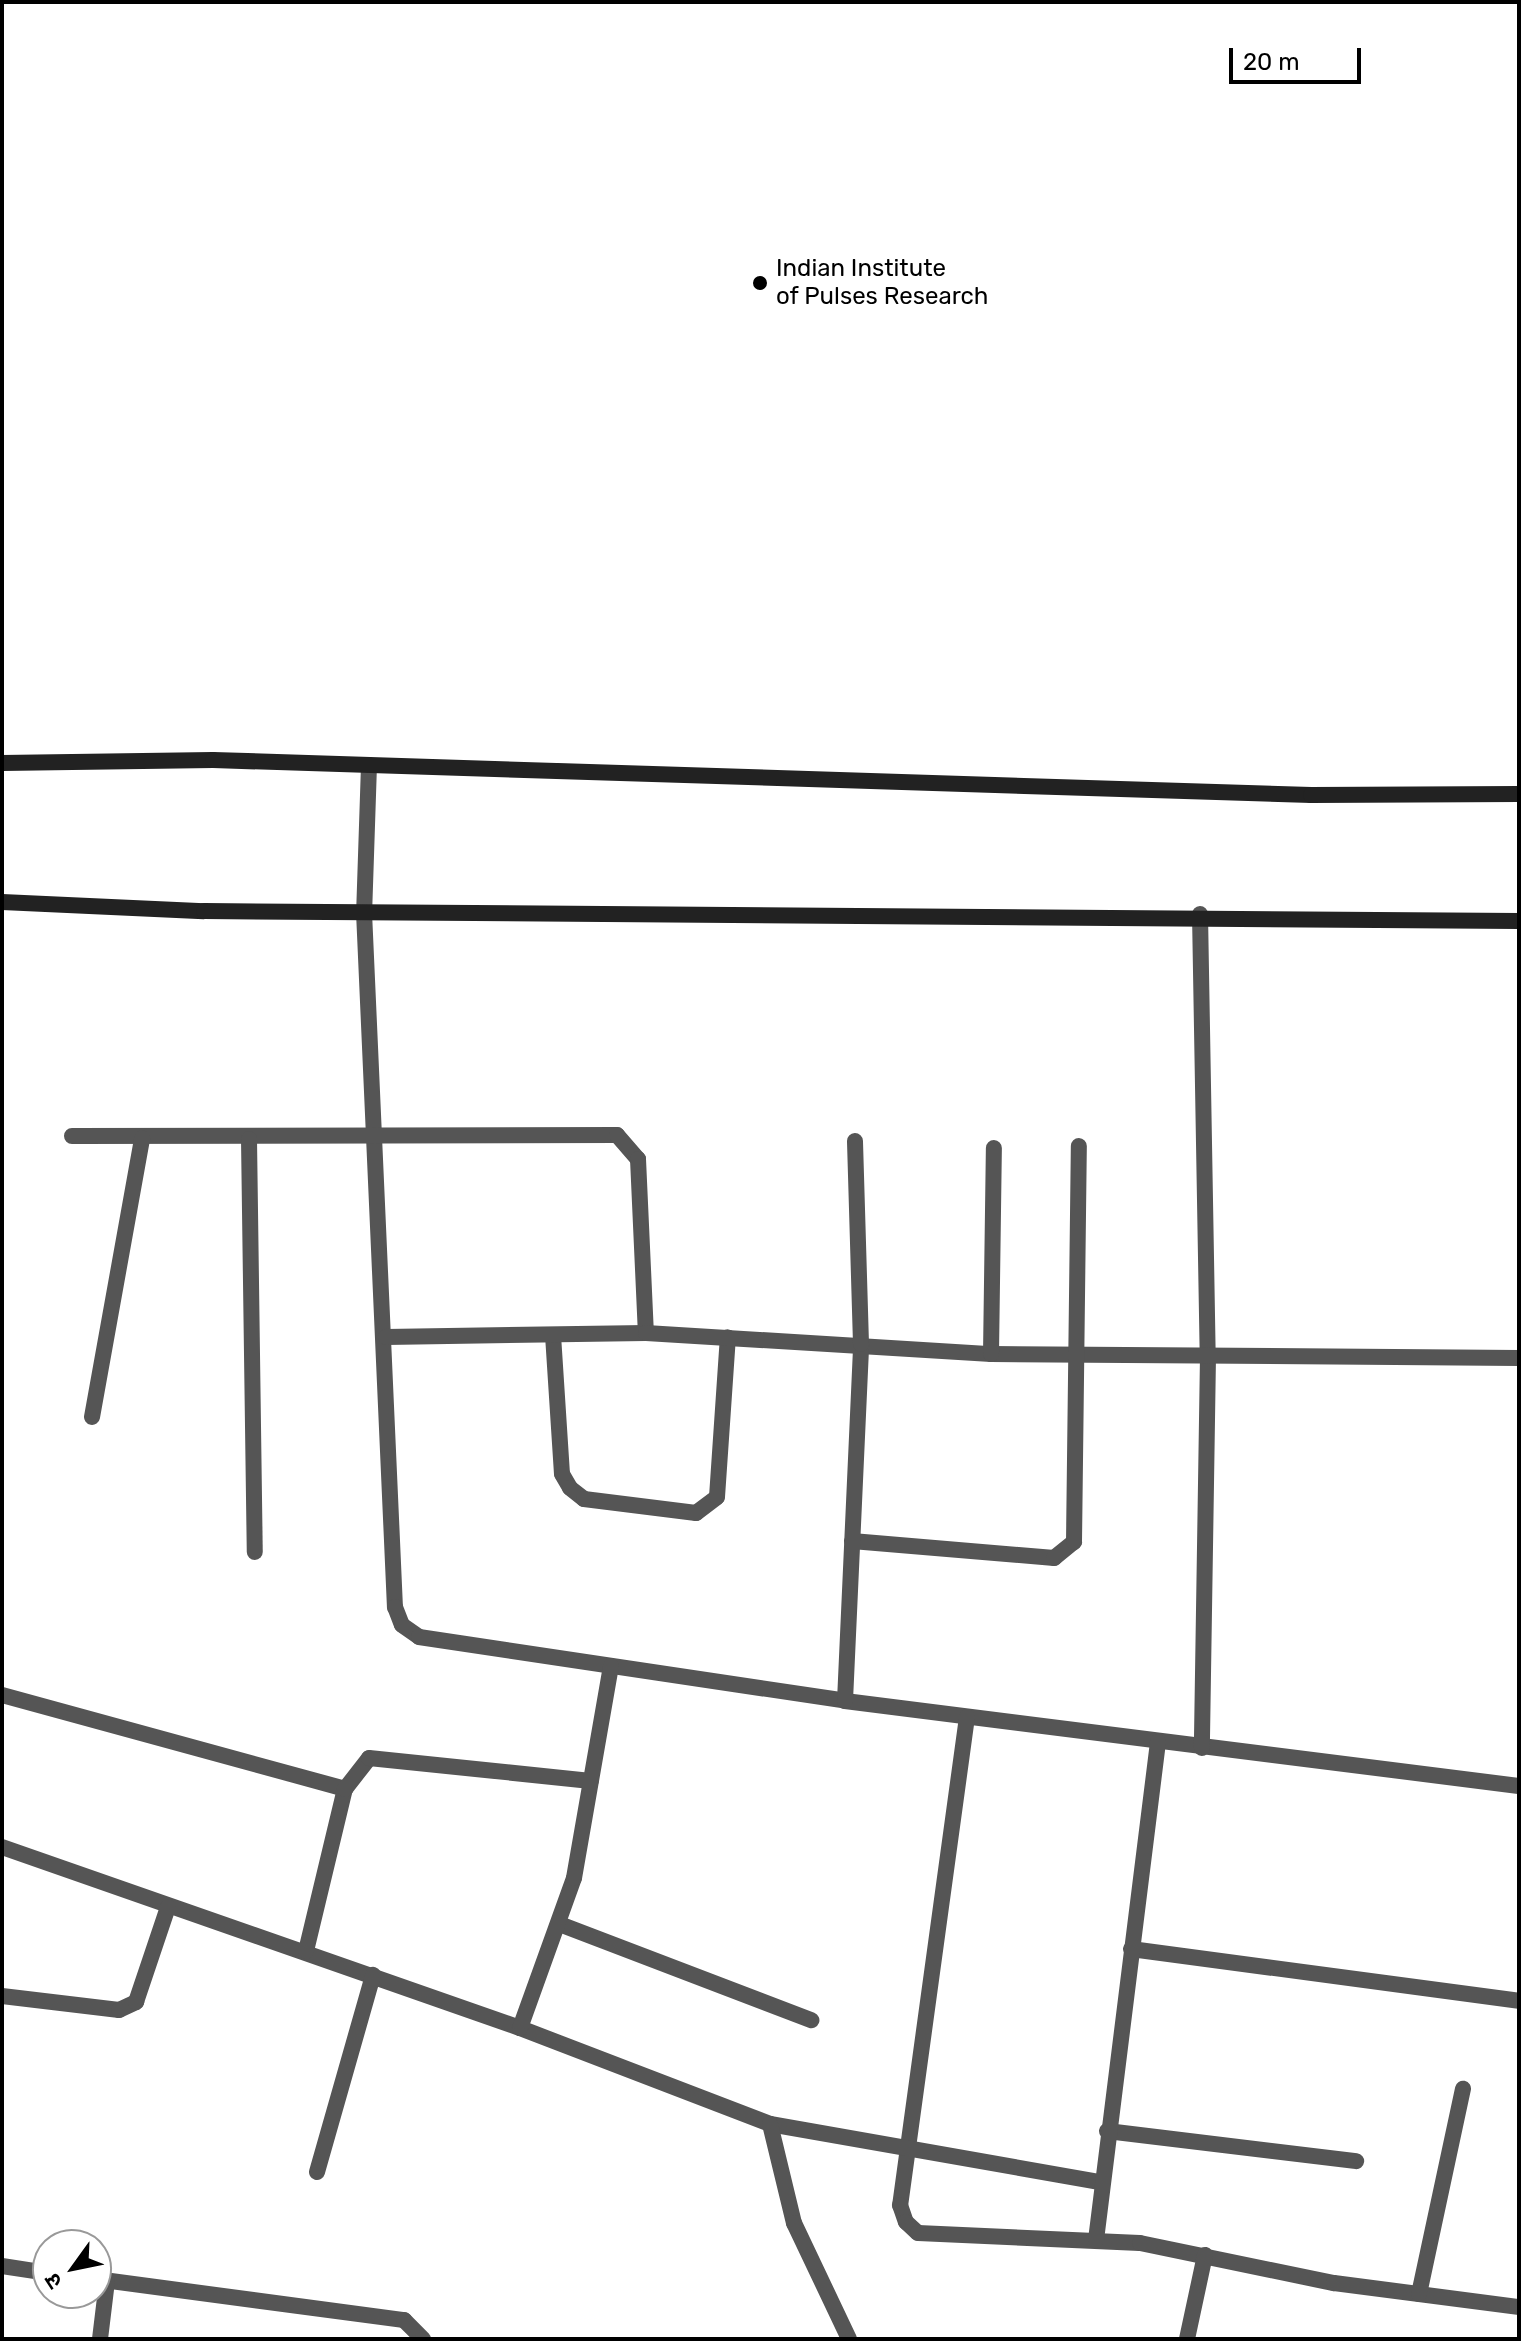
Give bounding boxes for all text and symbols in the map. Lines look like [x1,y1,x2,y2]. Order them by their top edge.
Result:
scale bar [1233,32,1365,82]
text: 20 m [1243,48,1300,76]
place label: Indian Institute of Pulses Research [776,255,989,311]
marker: Indian Institute of Pulses Research [751,274,769,292]
north arrow [32,2229,112,2309]
text: उ [38,2269,68,2294]

